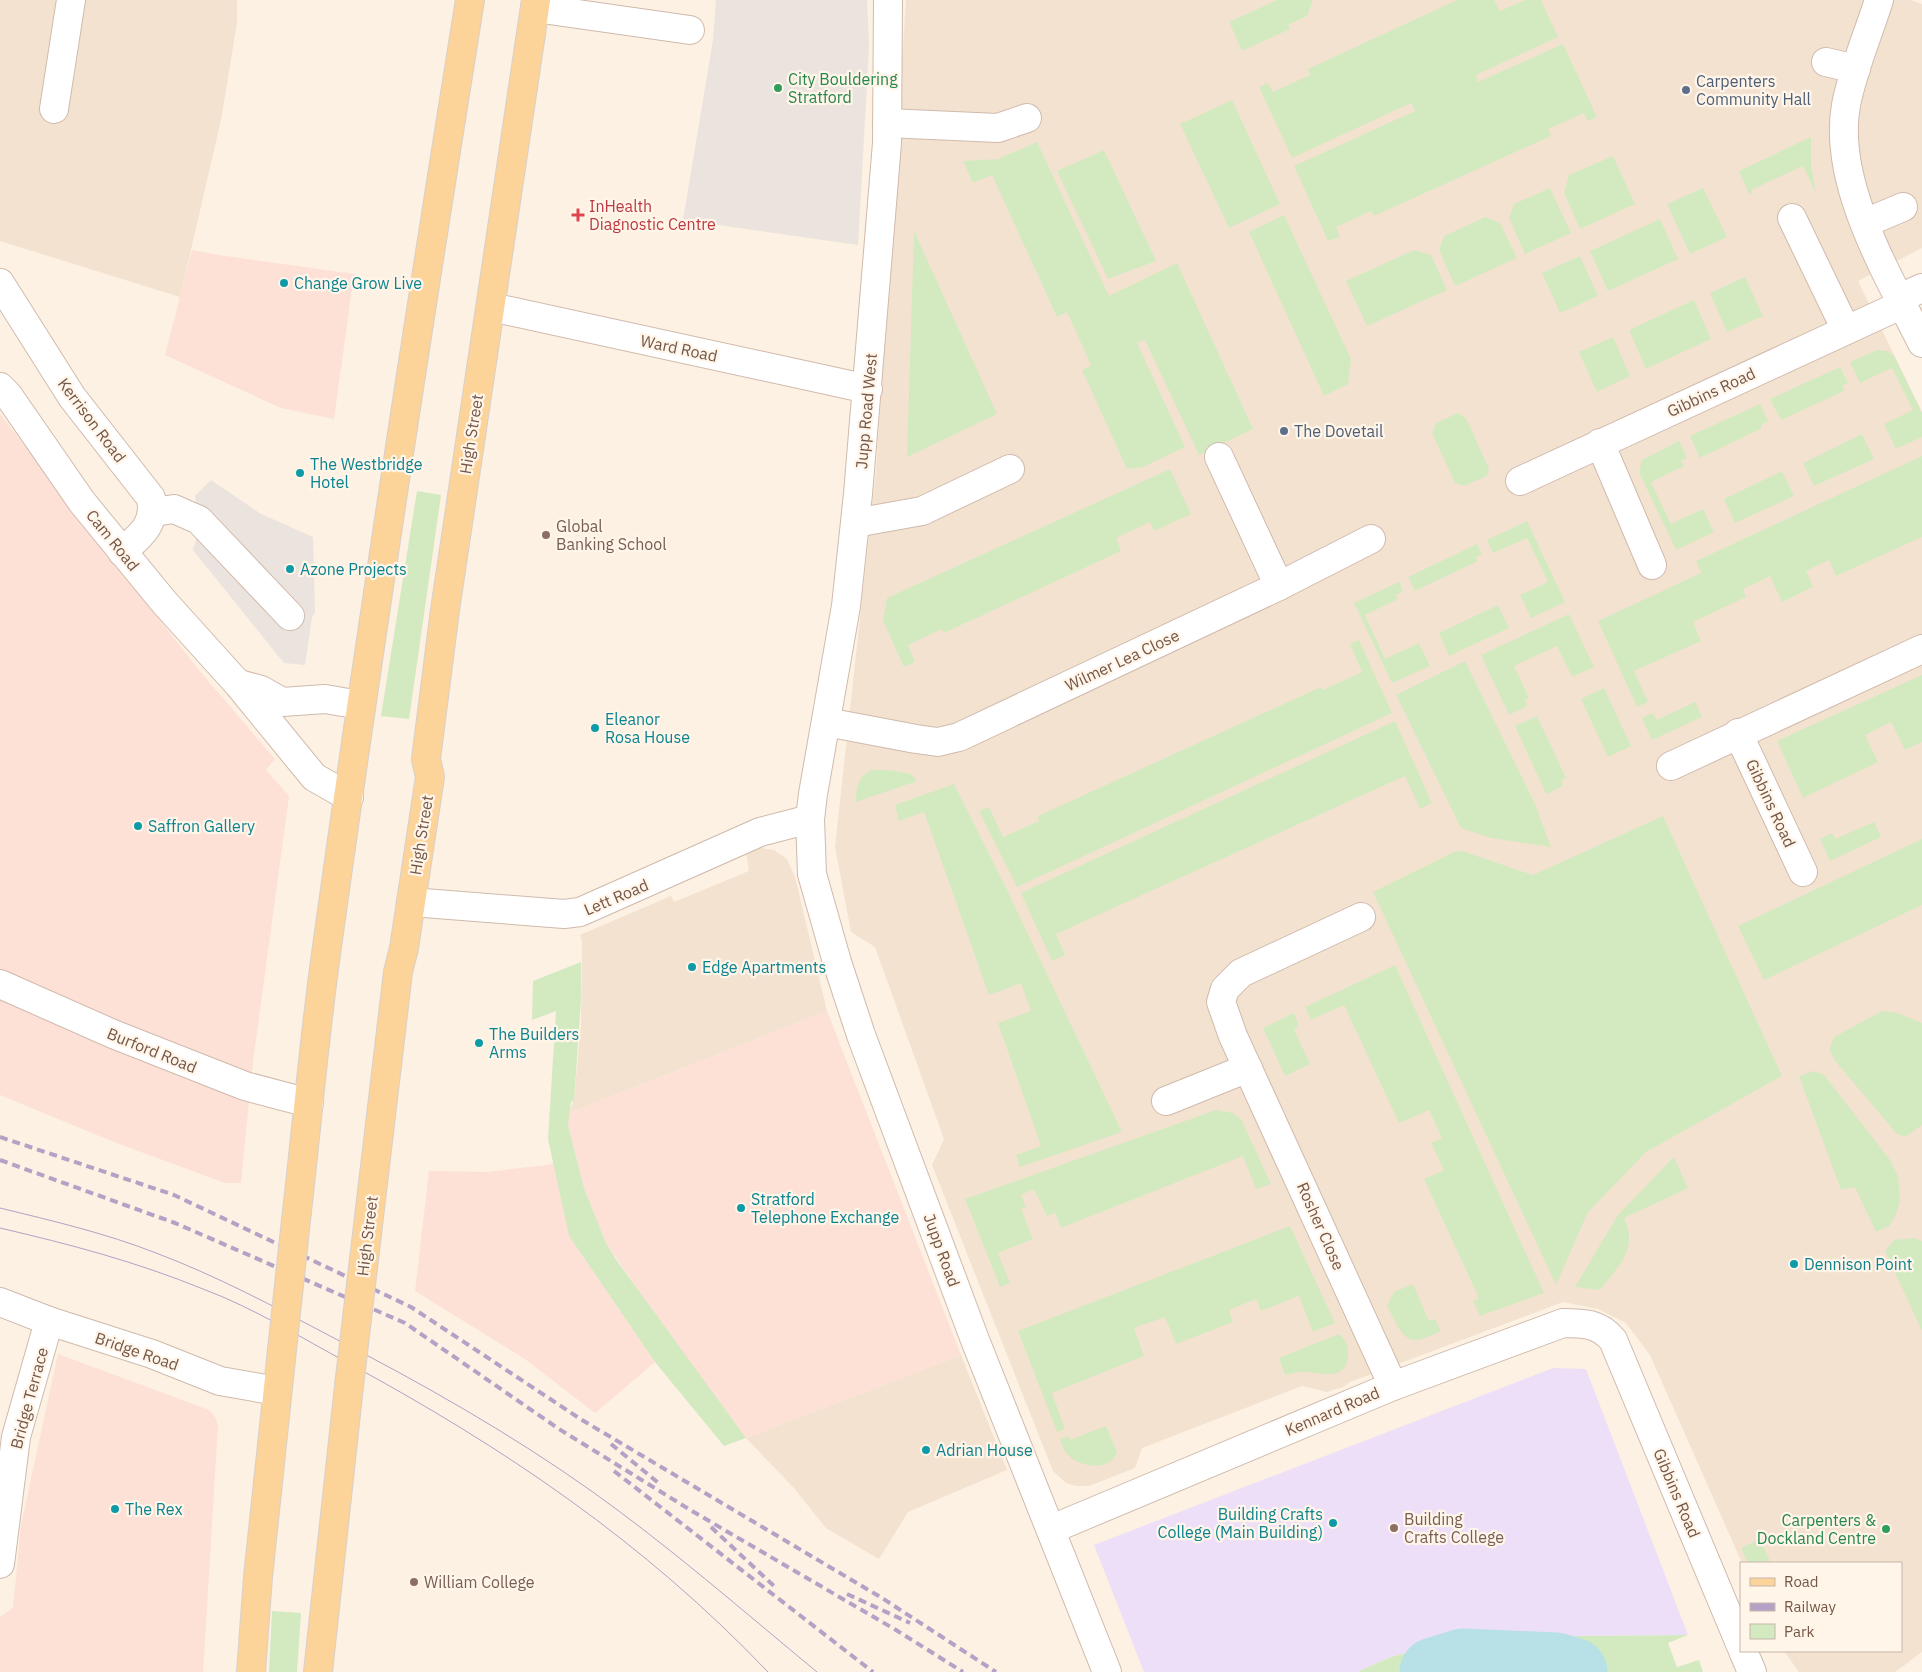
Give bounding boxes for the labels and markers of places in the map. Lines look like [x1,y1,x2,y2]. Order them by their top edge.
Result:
place label: City Bouldering Stratford [788,69,898,107]
place label: Carpenters Community Hall [1696,71,1811,109]
marker: City Bouldering Stratford [772,82,784,94]
marker: Carpenters Community Hall [1680,84,1692,96]
place label: InHealth Diagnostic Centre [589,196,716,234]
marker: InHealth Diagnostic Centre [571,208,585,222]
place label: Change Grow Live [294,273,422,293]
marker: Change Grow Live [278,277,290,289]
place label: The Dovetail [1294,421,1383,441]
marker: The Dovetail [1278,425,1290,437]
place label: The Westbridge Hotel [310,454,423,492]
marker: The Westbridge Hotel [294,467,306,479]
place label: Global Banking School [556,516,667,554]
marker: Global Banking School [540,529,552,541]
place label: Azone Projects [300,559,407,579]
marker: Azone Projects [284,563,296,575]
place label: Eleanor Rosa House [605,709,690,747]
marker: Eleanor Rosa House [589,722,601,734]
place label: Saffron Gallery [148,816,255,836]
marker: Saffron Gallery [132,820,144,832]
place label: Edge Apartments [702,957,826,977]
marker: Edge Apartments [686,961,698,973]
place label: The Builders Arms [489,1024,579,1062]
marker: The Builders Arms [473,1037,485,1049]
place label: Stratford Telephone Exchange [751,1189,899,1227]
marker: Stratford Telephone Exchange [735,1202,747,1214]
place label: Dennison Point [1804,1254,1912,1274]
marker: Dennison Point [1788,1258,1800,1270]
place label: Adrian House [936,1440,1033,1460]
marker: Adrian House [920,1444,932,1456]
place label: The Rex [125,1499,183,1519]
marker: The Rex [109,1503,121,1515]
place label: Building Crafts College (Main Building) [1158,1504,1323,1542]
place label: Building Crafts College [1404,1509,1504,1547]
place label: Carpenters & Dockland Centre [1757,1510,1876,1548]
marker: Building Crafts College (Main Building) [1327,1517,1339,1529]
marker: Building Crafts College [1388,1522,1400,1534]
marker: Carpenters & Dockland Centre [1880,1523,1892,1535]
place label: William College [424,1572,535,1592]
marker: William College [408,1576,420,1588]

